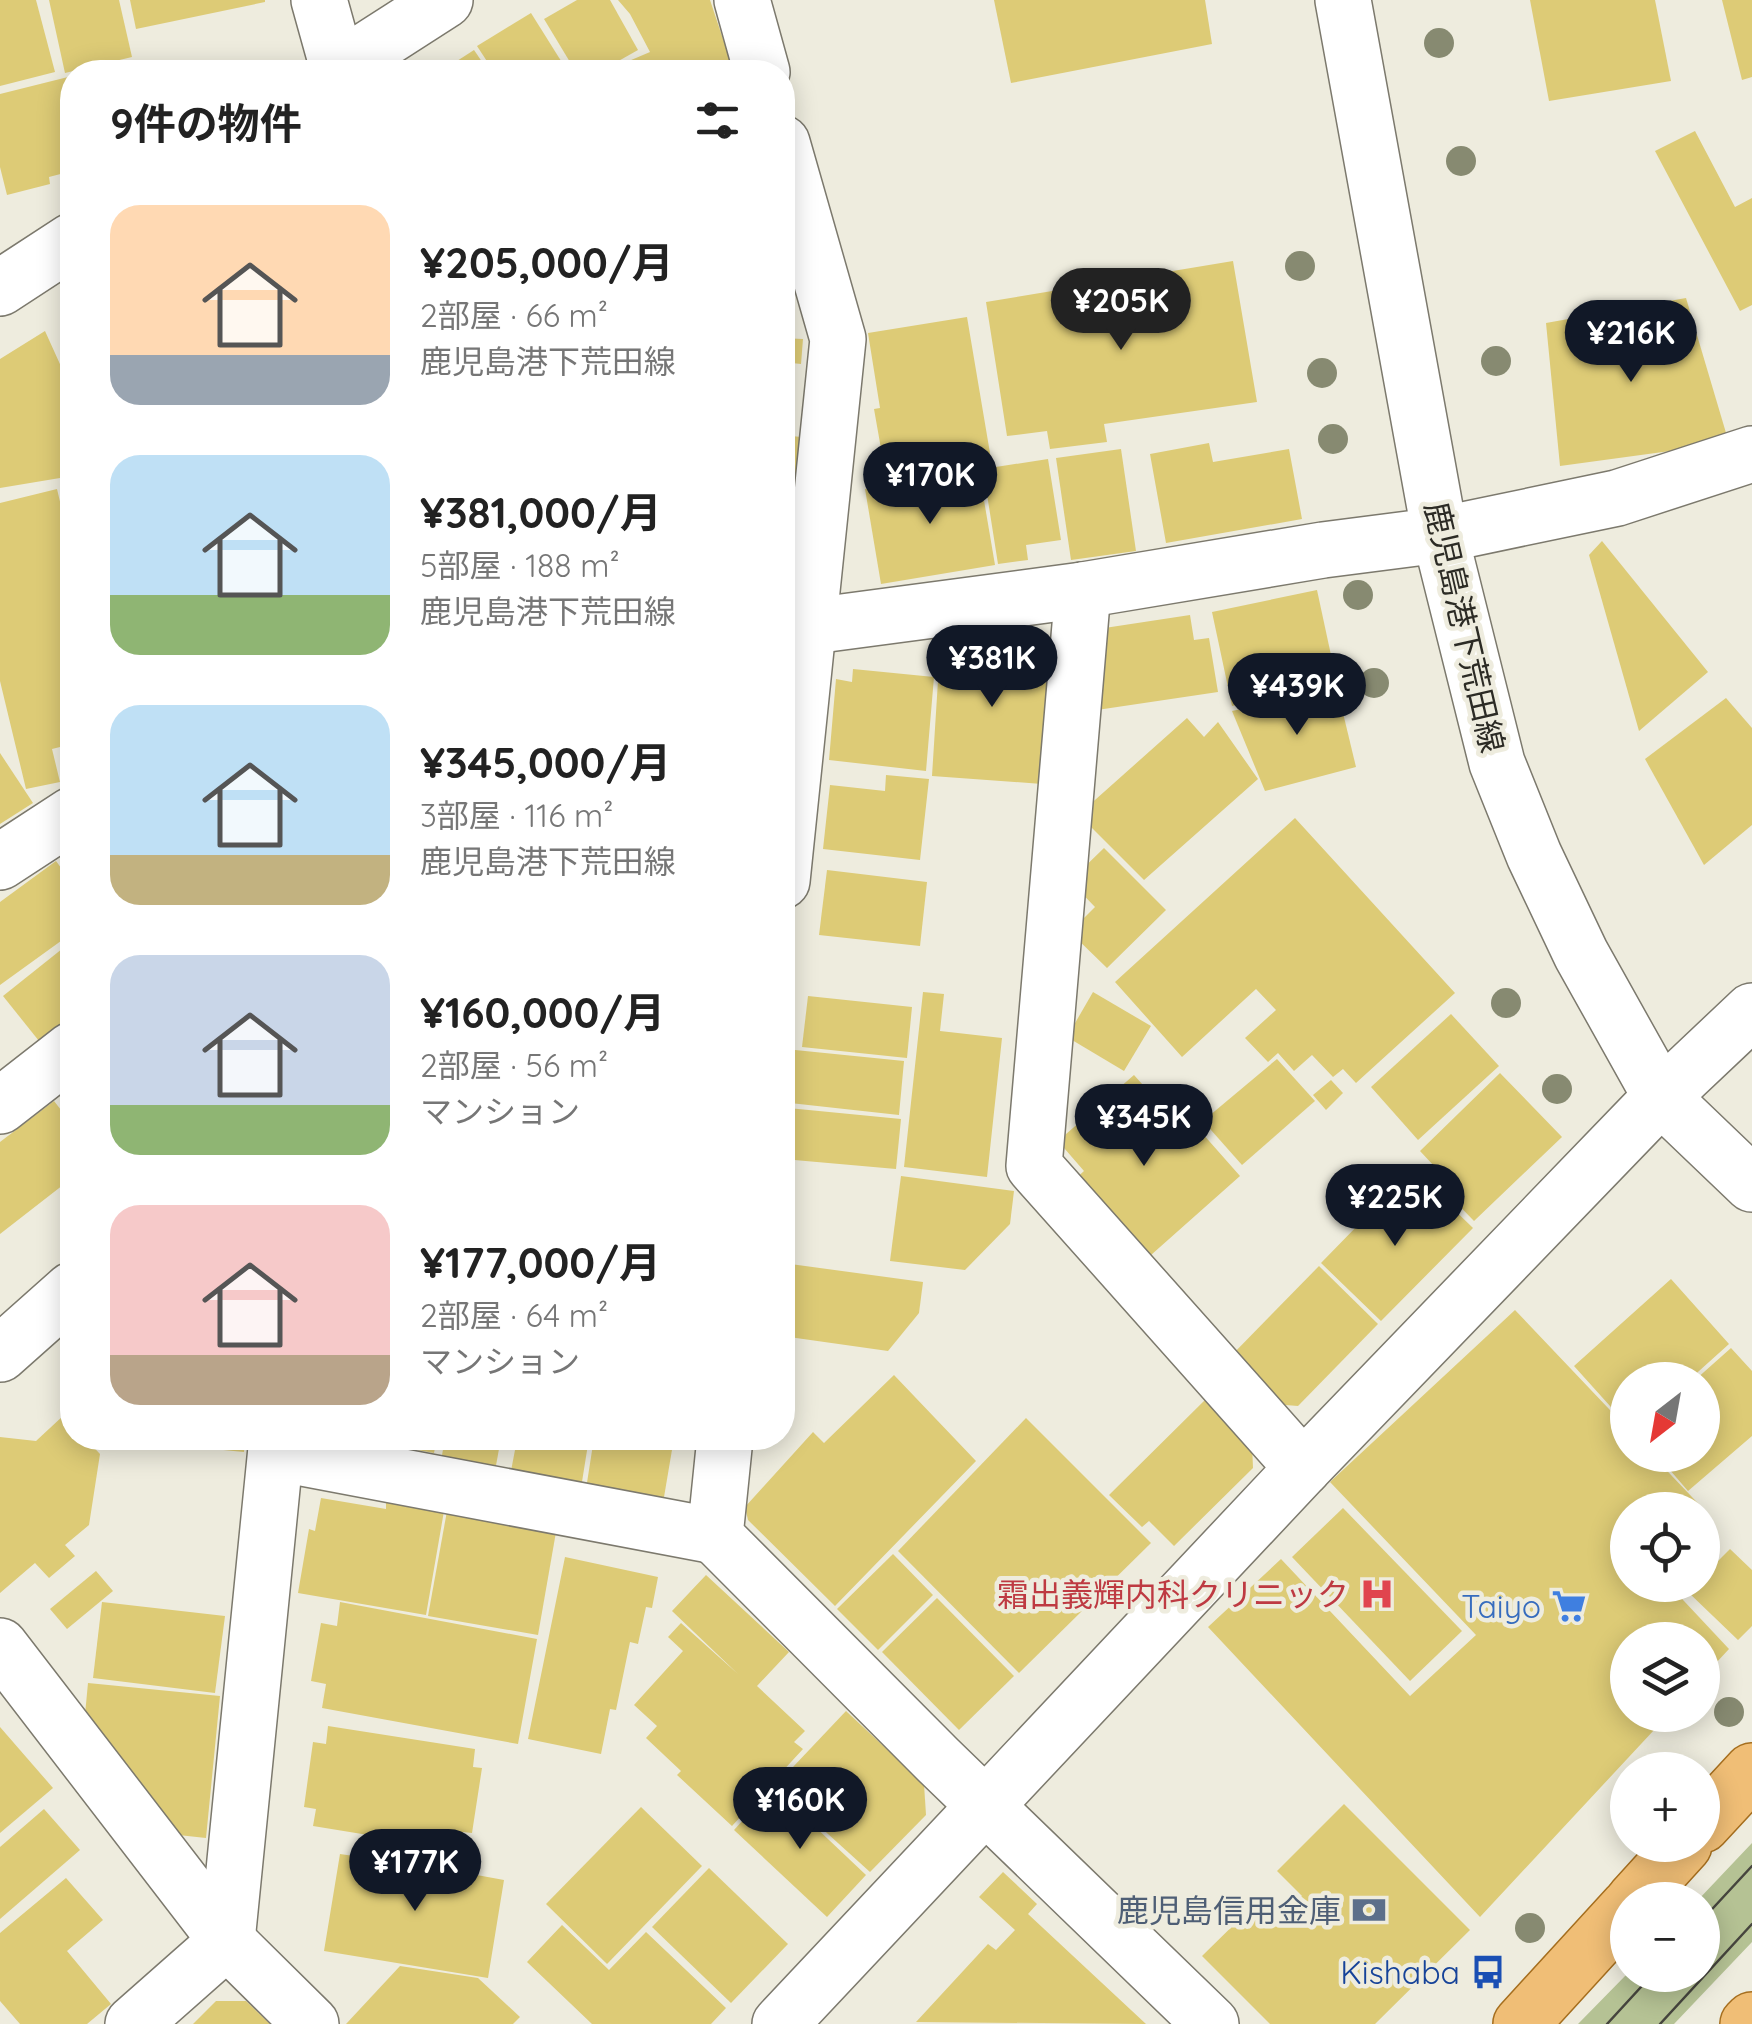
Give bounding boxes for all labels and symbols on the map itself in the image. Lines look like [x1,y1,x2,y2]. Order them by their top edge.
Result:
pin: ¥205K [1051,268,1191,353]
pin: ¥216K [1561,300,1701,385]
pin: ¥170K [860,442,1000,527]
street label: 鹿児島港下荒田線 [1417,498,1513,756]
pin: ¥381K [922,625,1062,710]
pin: ¥439K [1227,653,1367,738]
pin: ¥345K [1074,1084,1214,1169]
pin: ¥225K [1325,1164,1465,1249]
north arrow [1610,1362,1720,1472]
place label: 霜出義輝内科クリニック [997,1574,1349,1614]
hospital icon: 霜出義輝内科クリニック [1358,1575,1396,1613]
place label: Taiyo [1461,1586,1541,1626]
supermarket icon: Taiyo [1550,1587,1588,1625]
pin: ¥160K [730,1767,870,1852]
pin: ¥177K [345,1829,485,1914]
place label: 鹿児島信用金庫 [1117,1890,1341,1930]
bank icon: 鹿児島信用金庫 [1350,1891,1388,1929]
place label: Kishaba [1340,1952,1460,1992]
bus stop icon: Kishaba [1469,1953,1507,1991]

